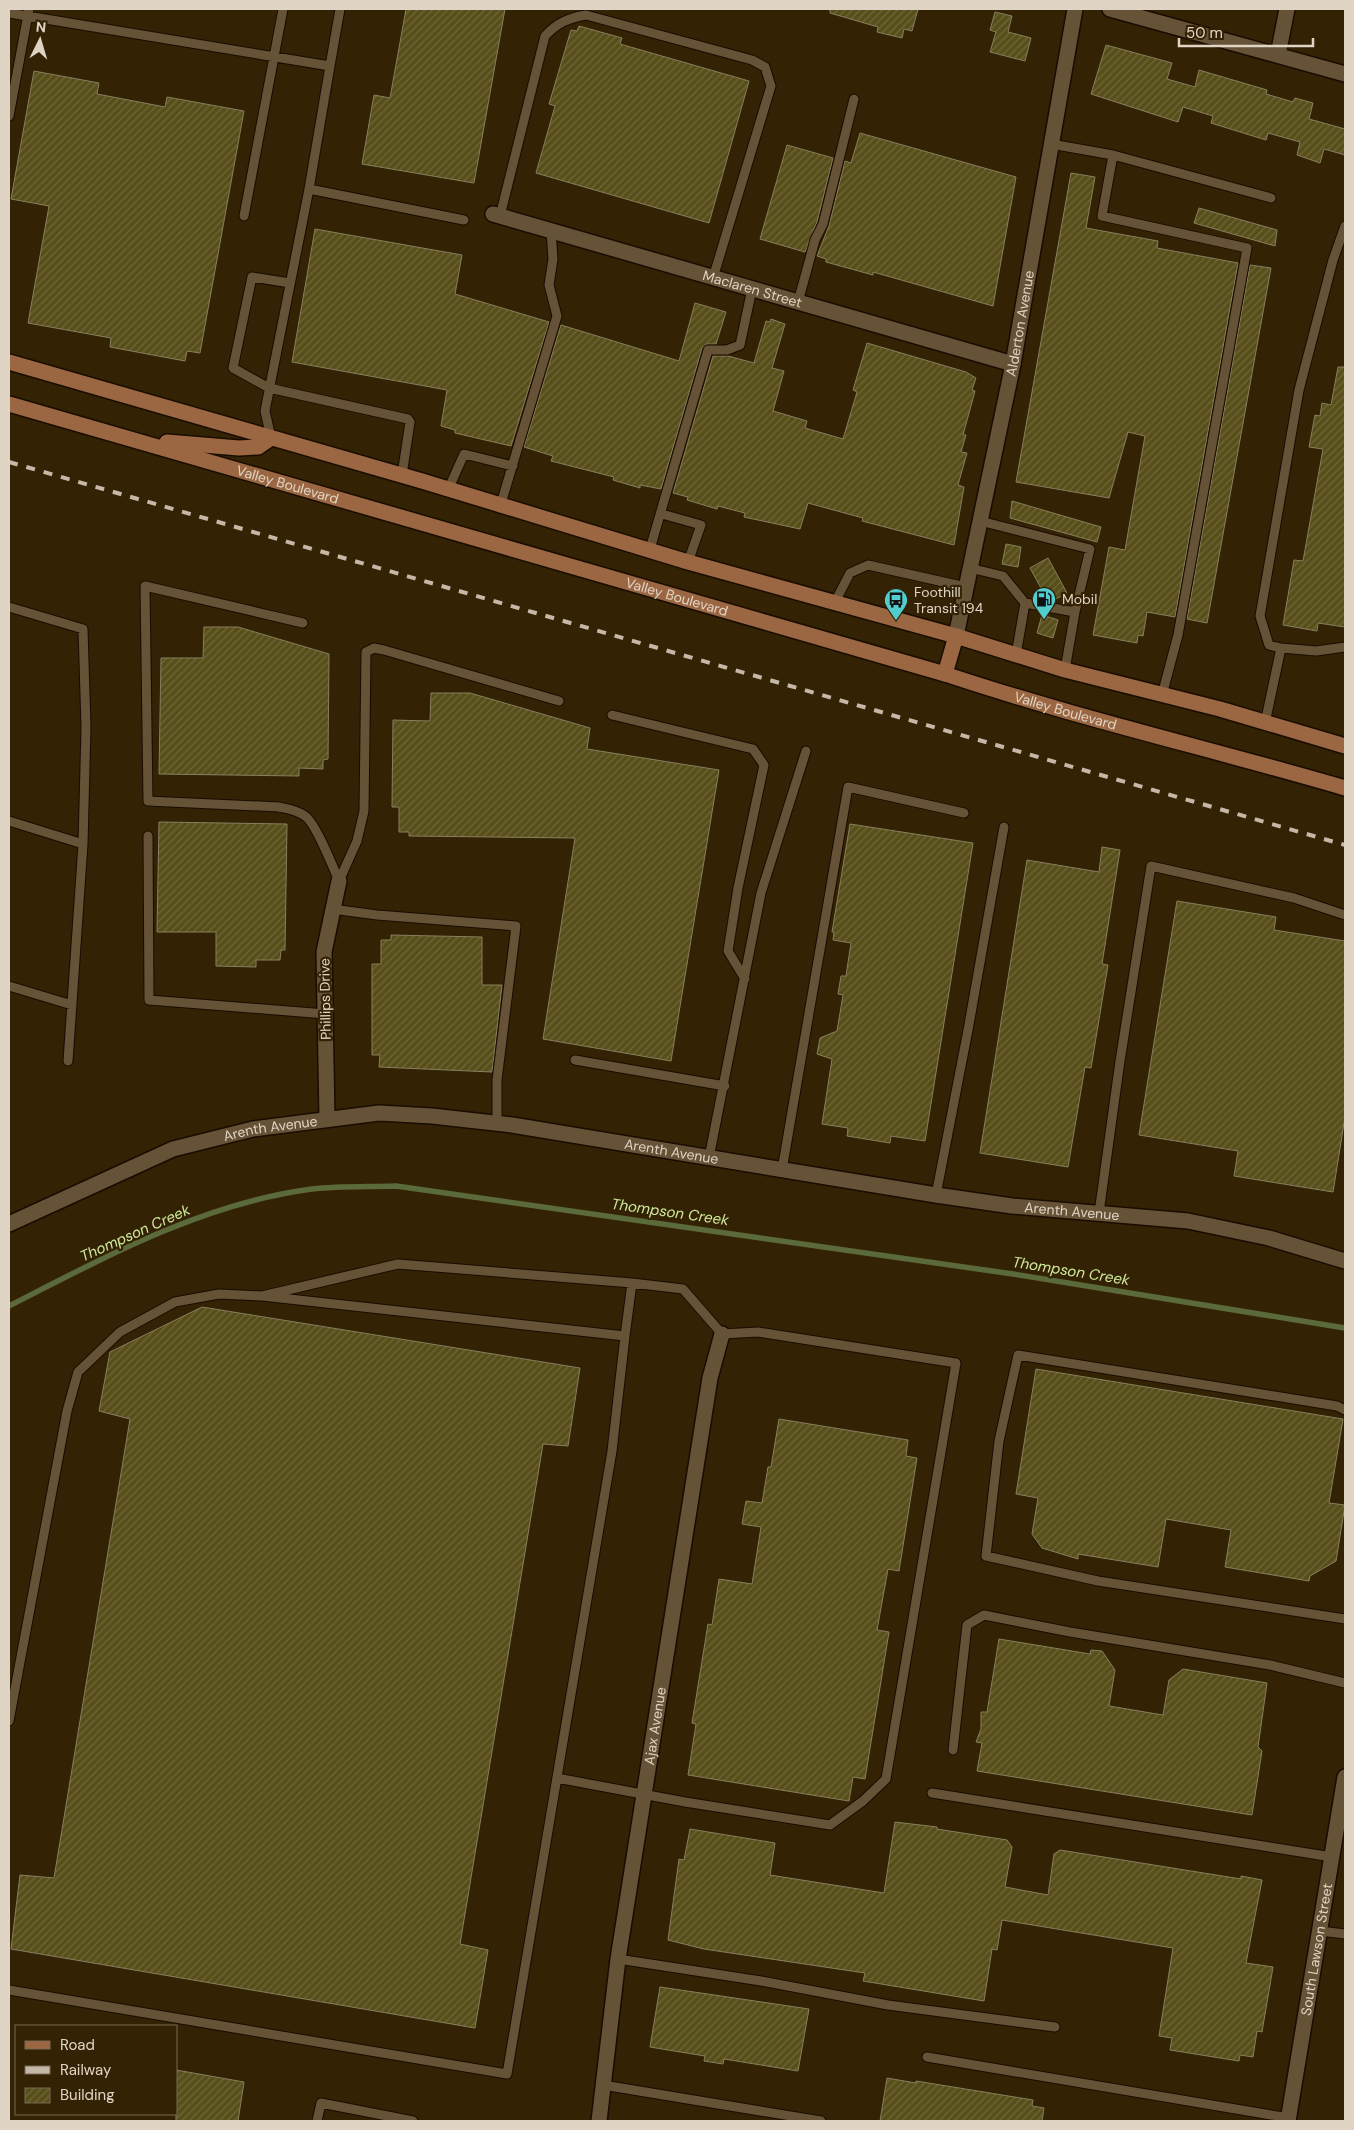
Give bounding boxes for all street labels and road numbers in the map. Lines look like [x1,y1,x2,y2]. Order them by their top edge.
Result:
street label: Maclaren Street [701,266,804,312]
street label: Alderton Avenue [1002,269,1038,378]
street label: Valley Boulevard [234,461,341,508]
street label: Valley Boulevard [624,573,730,620]
street label: Valley Boulevard [1012,687,1119,734]
street label: Phillips Drive [315,958,335,1040]
street label: Arenth Avenue [221,1112,318,1145]
street label: Arenth Avenue [623,1135,720,1168]
street label: Arenth Avenue [1024,1198,1120,1224]
street label: Ajax Avenue [640,1686,670,1766]
street label: South Lawson Street [1297,1882,1336,2017]

